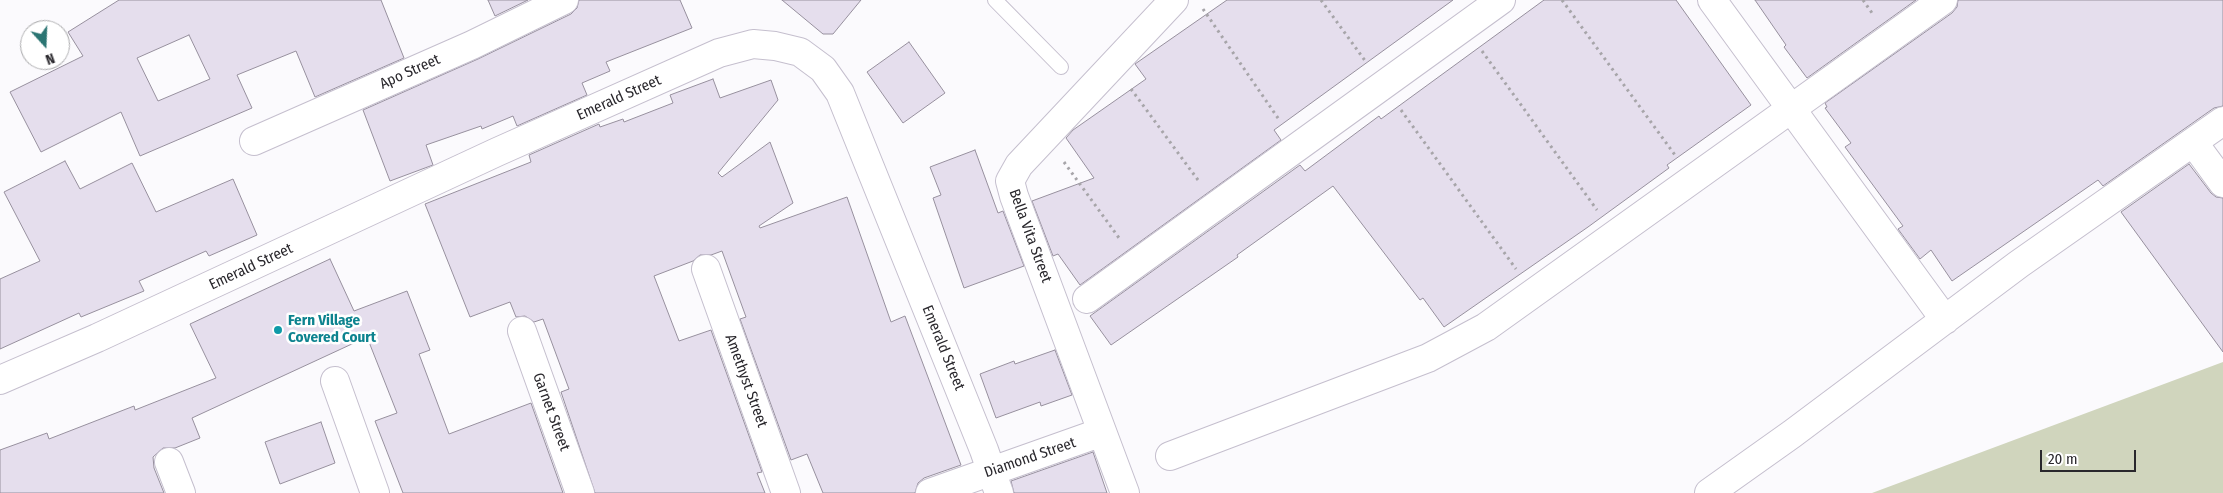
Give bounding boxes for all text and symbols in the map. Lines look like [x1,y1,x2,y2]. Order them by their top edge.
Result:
north arrow [20,20,70,70]
text: N [43,49,57,68]
street label: Apo Street [377,51,443,93]
street label: Emerald Street [574,71,664,125]
street label: Bella Vita Street [1005,187,1055,285]
street label: Emerald Street [206,240,296,294]
street label: Emerald Street [918,303,968,393]
place label: Fern Village Covered Court [288,312,376,347]
marker: Fern Village Covered Court [272,324,284,336]
street label: Amethyst Street [721,332,771,430]
street label: Garnet Street [529,370,573,454]
street label: Diamond Street [982,434,1078,482]
scale bar [2043,440,2139,472]
text: 20 m [2048,450,2078,468]

